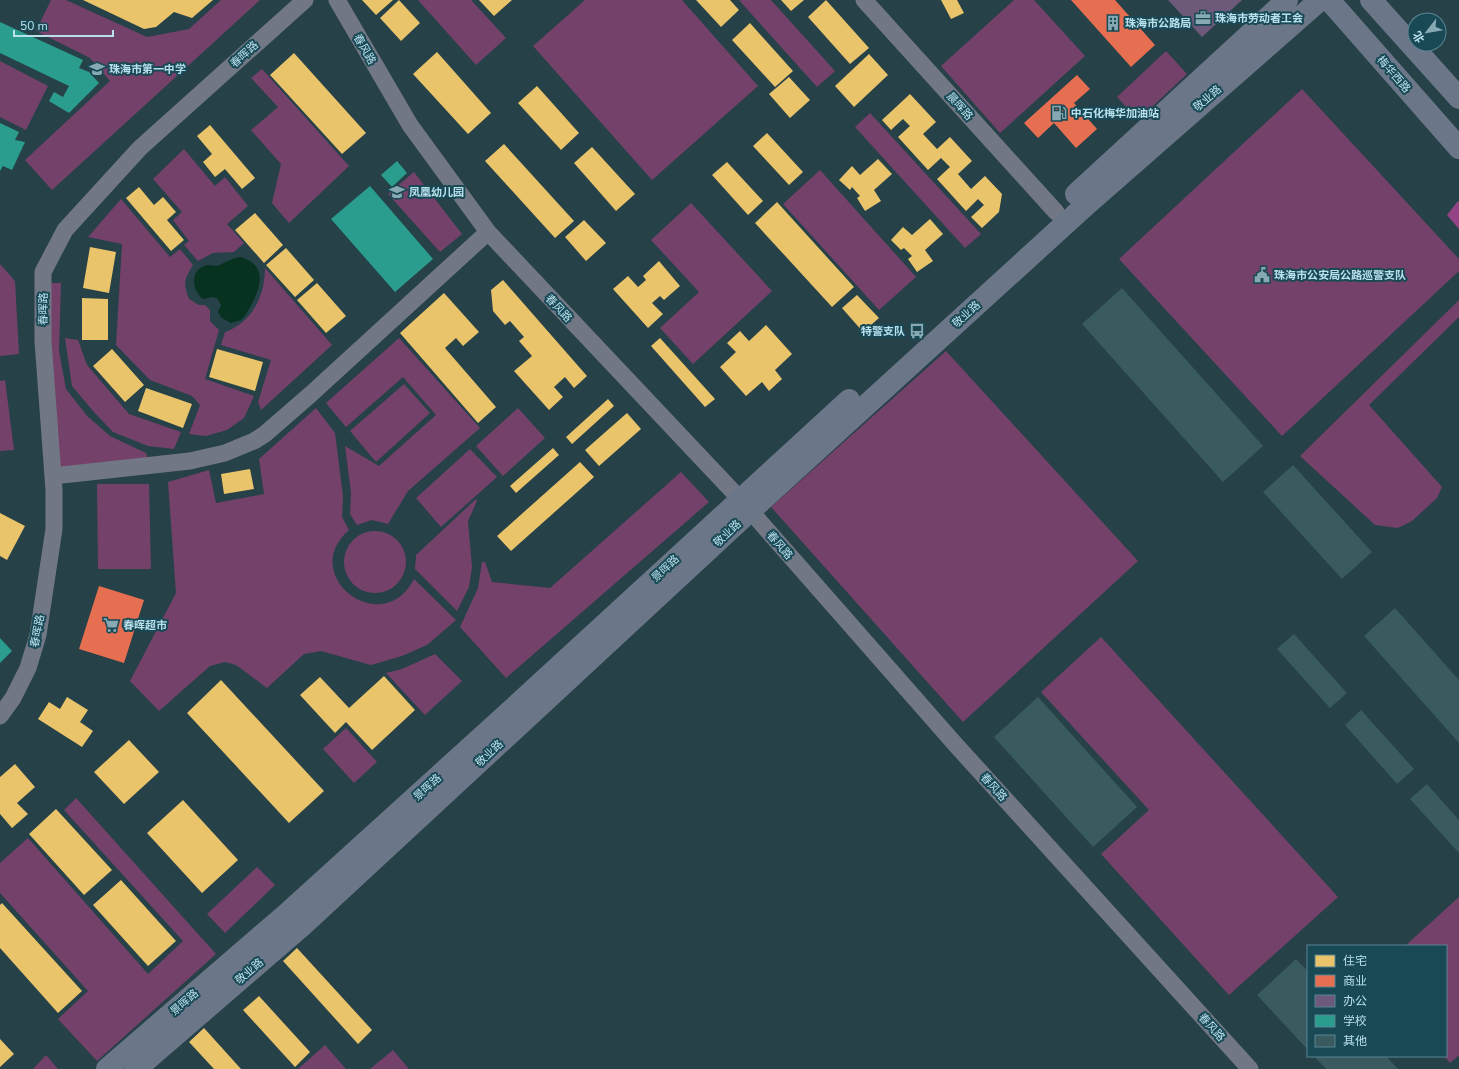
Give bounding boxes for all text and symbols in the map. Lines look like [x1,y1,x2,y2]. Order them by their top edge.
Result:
office icon: 珠海市劳动者工会 [1194,9,1212,27]
place label: 珠海市劳动者工会 [1215,11,1303,26]
scale bar [14,12,113,38]
north arrow [1407,12,1447,52]
building icon: 珠海市公路局 [1104,14,1122,32]
place label: 珠海市公路局 [1125,16,1191,31]
text: 50 m [20,18,48,34]
text: 北 [1410,28,1428,45]
street label: 春风路 [350,31,379,67]
street label: 春晖路 [227,38,262,71]
street label: 梅华西路 [1374,53,1414,96]
school or university icon: 珠海市第一中学 [88,60,106,78]
place label: 珠海市第一中学 [109,62,186,77]
street label: 敬业路 [1190,82,1225,115]
street label: 晨晖路 [943,89,976,124]
fuel station icon: 中石化梅华加油站 [1050,104,1068,122]
place label: 中石化梅华加油站 [1071,106,1159,121]
school or university icon: 凤凰幼儿园 [388,183,406,201]
place label: 凤凰幼儿园 [409,185,464,200]
public building icon: 珠海市公安局公路巡警支队 [1253,266,1271,284]
place label: 珠海市公安局公路巡警支队 [1274,268,1406,283]
street label: 春风路 [542,291,575,326]
street label: 春晖路 [36,292,51,326]
street label: 敬业路 [949,298,984,331]
bus stop icon: 特警支队 [908,322,926,340]
place label: 特警支队 [861,324,905,339]
street label: 敬业路 [710,517,745,550]
street label: 春风路 [763,528,796,563]
street label: 景晖路 [648,552,683,585]
street label: 春晖路 [27,613,48,649]
supermarket icon: 春晖超市 [102,616,120,634]
place label: 春晖超市 [123,618,167,633]
street label: 敬业路 [472,737,507,770]
street label: 春风路 [977,770,1010,805]
street label: 景晖路 [410,771,445,804]
legend [1307,945,1447,1057]
text: 住宅 [1343,953,1367,969]
street label: 敬业路 [232,955,267,988]
text: 商业 [1343,973,1367,989]
street label: 景晖路 [167,986,202,1019]
text: 办公 [1343,993,1367,1009]
street label: 春风路 [1195,1010,1228,1045]
text: 学校 [1343,1013,1367,1029]
text: 其他 [1343,1033,1367,1049]

